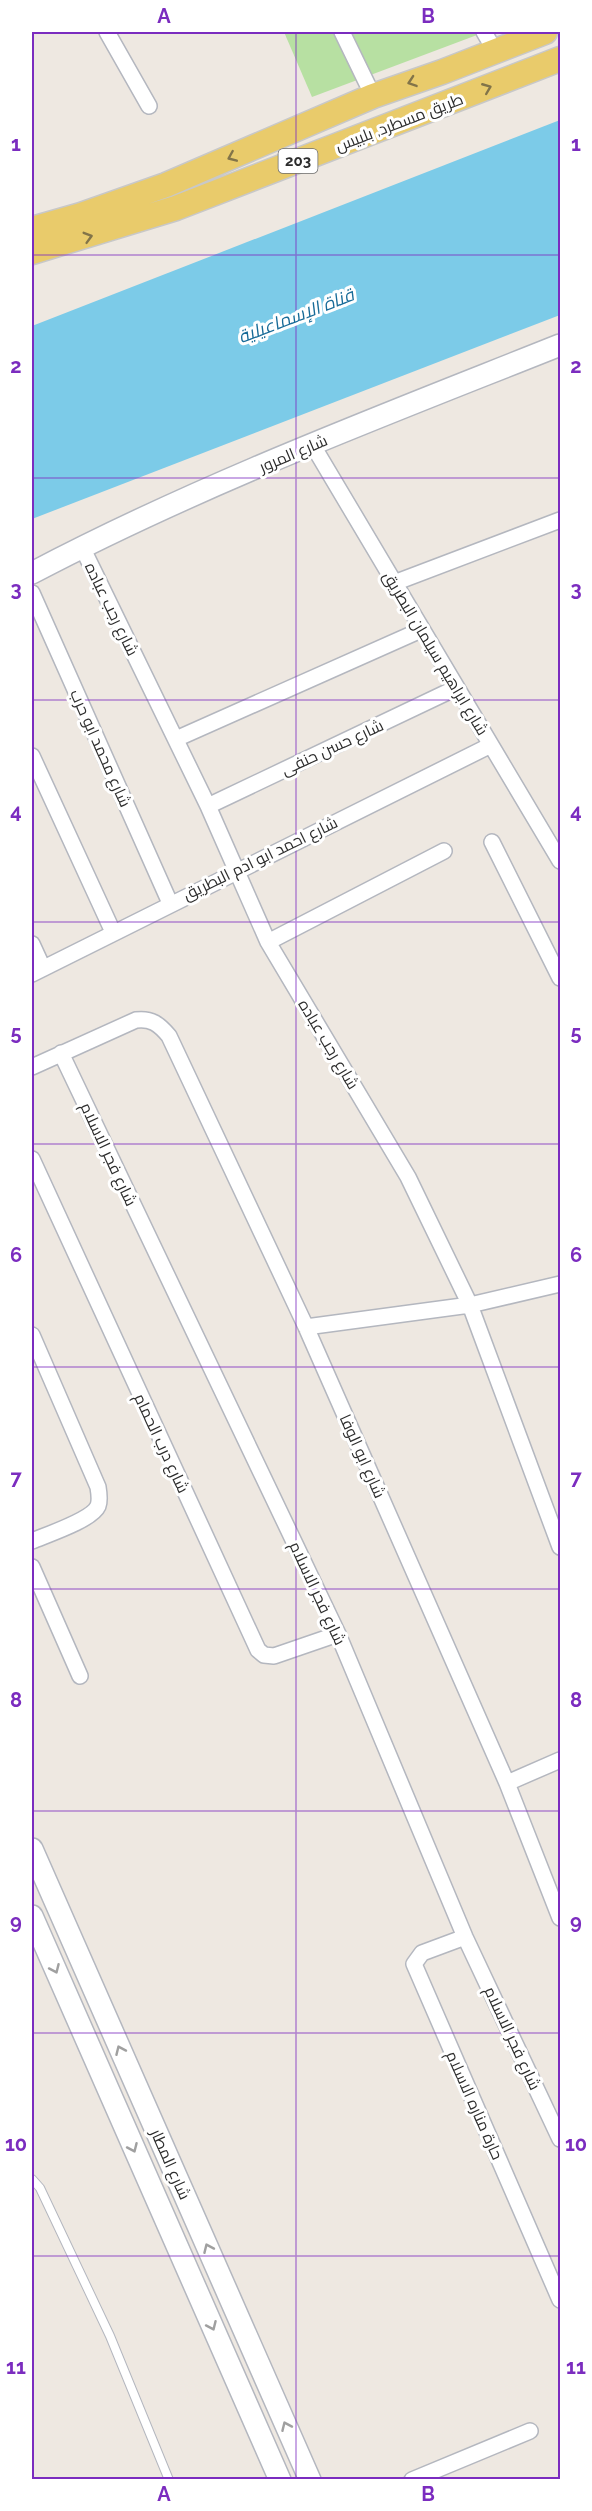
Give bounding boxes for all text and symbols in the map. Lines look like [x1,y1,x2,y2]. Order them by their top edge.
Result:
text: A [157,4,171,28]
text: B [421,4,435,28]
one-way arrow [407,75,418,88]
one-way arrow [481,83,492,95]
street label: طريق مسطرد, بلبيس [333,89,466,157]
text: 1 [11,132,21,156]
text: 1 [571,132,581,156]
road number: 203 [278,149,318,173]
one-way arrow [227,150,238,162]
one-way arrow [82,232,93,244]
water label: قناة الإسماعيلية [235,283,358,348]
text: 2 [10,354,22,378]
text: 2 [570,354,582,378]
street label: شارع المرور [255,431,331,479]
street label: شارع رجب عباده [79,560,142,660]
street label: شارع ابراهيم سيلمان البطريق [377,568,492,740]
text: 3 [10,577,22,601]
text: 3 [570,577,582,601]
street label: شارع محمد ابو حرب [64,686,135,811]
street label: شارع حسن حنفى [278,715,387,781]
text: 4 [10,799,22,823]
text: 4 [570,799,582,823]
street label: شارع احمد ابو ادم البطريق [180,813,342,906]
street label: شارع رجب عباده [293,996,363,1094]
text: 5 [10,1021,22,1045]
text: 5 [570,1021,582,1045]
street label: شارع فجر الاسلام [74,1099,141,1210]
text: 6 [10,1243,22,1267]
text: 6 [570,1243,582,1267]
street label: شارع درب الحمام [128,1390,193,1497]
street label: شارع ابو الوفا [334,1412,389,1502]
text: 7 [10,1466,22,1490]
text: 7 [570,1466,582,1490]
street label: شارع فجر الاسلام [283,1538,350,1649]
text: 8 [10,1688,22,1712]
text: 8 [570,1688,582,1712]
text: 9 [10,1910,22,1934]
text: 9 [570,1910,582,1934]
one-way arrow [48,1963,60,1974]
street label: شارع فجر الاسلام [478,1983,545,2094]
one-way arrow [115,2046,127,2057]
street label: حارة مناره الاسلام [440,2048,507,2163]
street label: شارع المطار [144,2125,195,2203]
text: 10 [5,2132,27,2156]
text: 10 [565,2132,587,2156]
one-way arrow [126,2141,138,2152]
one-way arrow [203,2243,215,2254]
one-way arrow [205,2320,217,2331]
text: 11 [6,2355,26,2379]
text: 11 [566,2355,586,2379]
one-way arrow [282,2421,294,2432]
text: A [157,2482,171,2506]
text: B [421,2482,435,2506]

